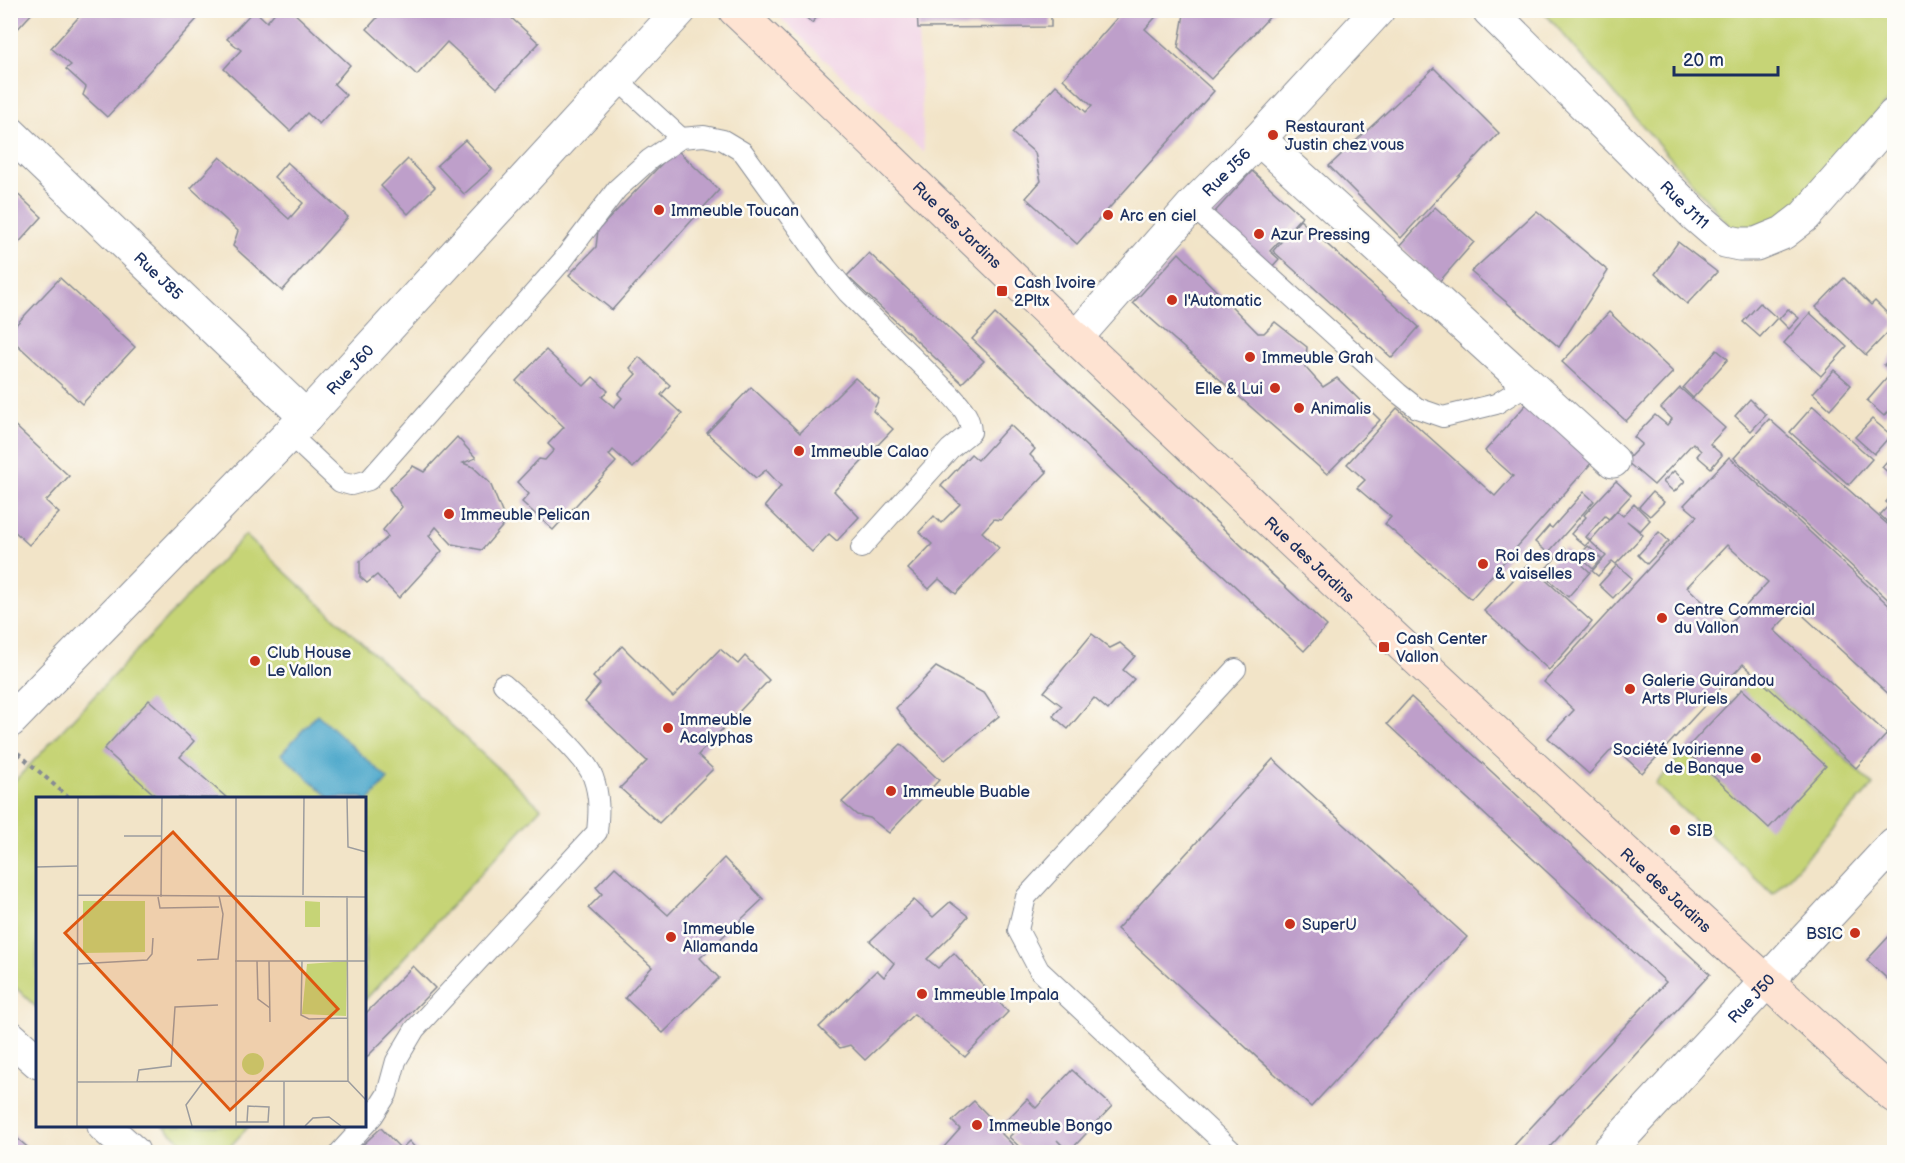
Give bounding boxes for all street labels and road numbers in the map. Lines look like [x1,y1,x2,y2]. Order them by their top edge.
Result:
street label: Rue J56 [1199,145,1256,201]
street label: Rue des Jardins [908,178,1005,273]
street label: Rue J111 [1655,178,1712,234]
street label: Rue J85 [129,249,186,304]
street label: Rue J60 [323,341,379,399]
street label: Rue des Jardins [1260,513,1358,607]
street label: Rue des Jardins [1616,844,1715,937]
street label: Rue J50 [1724,970,1780,1028]

